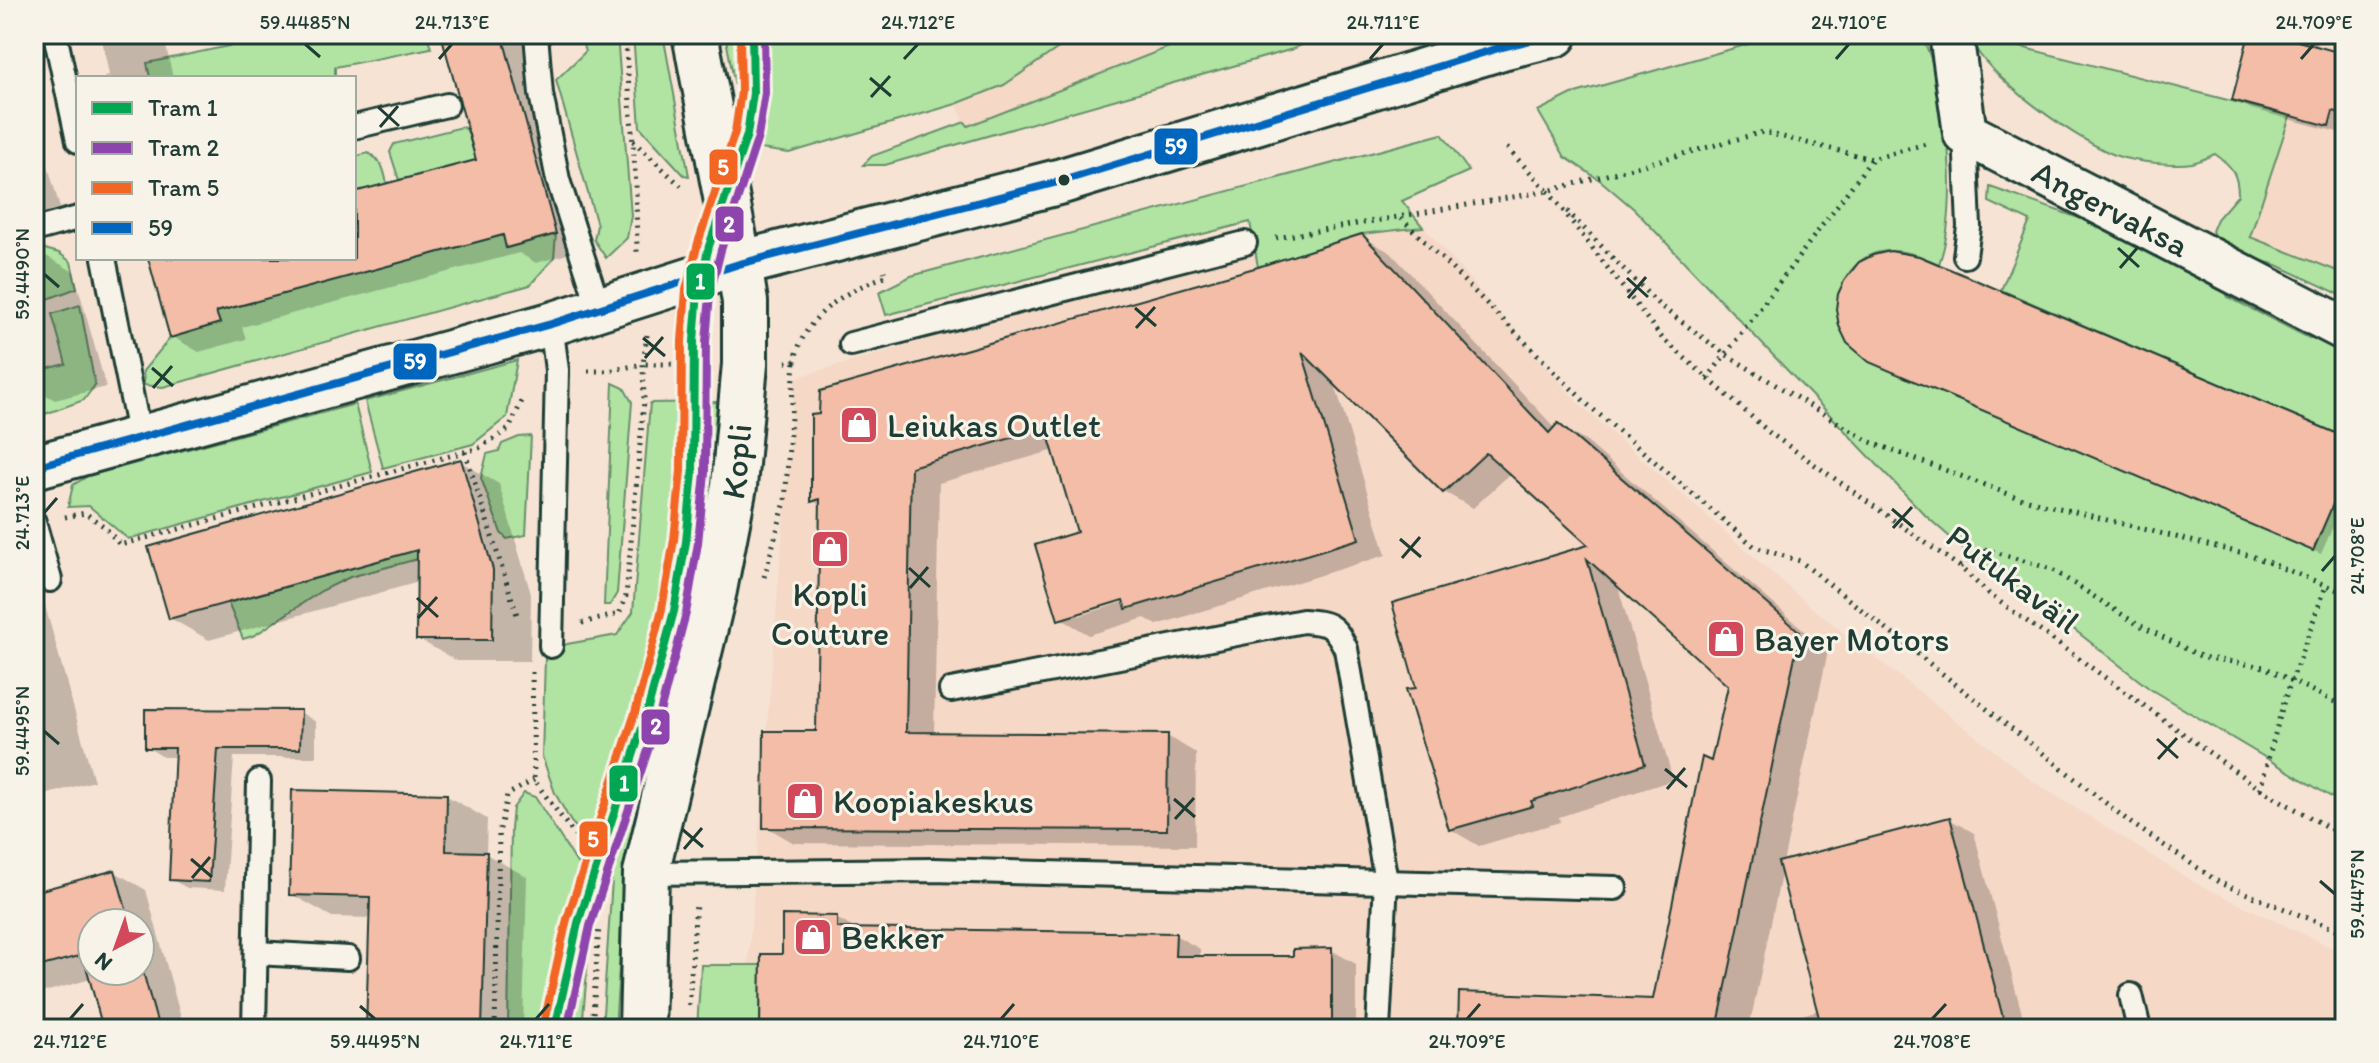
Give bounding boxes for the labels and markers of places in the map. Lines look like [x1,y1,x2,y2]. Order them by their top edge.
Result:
unlabelled marker [1056,172,1072,188]
shop icon: Leiukas Outlet [838,404,880,446]
place label: Leiukas Outlet [887,405,1101,446]
shop icon: Kopli Couture [809,528,851,570]
place label: Kopli Couture [771,574,889,654]
shop icon: Bayer Motors [1705,618,1747,660]
place label: Bayer Motors [1754,619,1949,660]
shop icon: Koopiakeskus [784,780,826,822]
place label: Koopiakeskus [833,781,1034,822]
shop icon: Bekker [792,916,834,958]
place label: Bekker [841,917,944,958]

